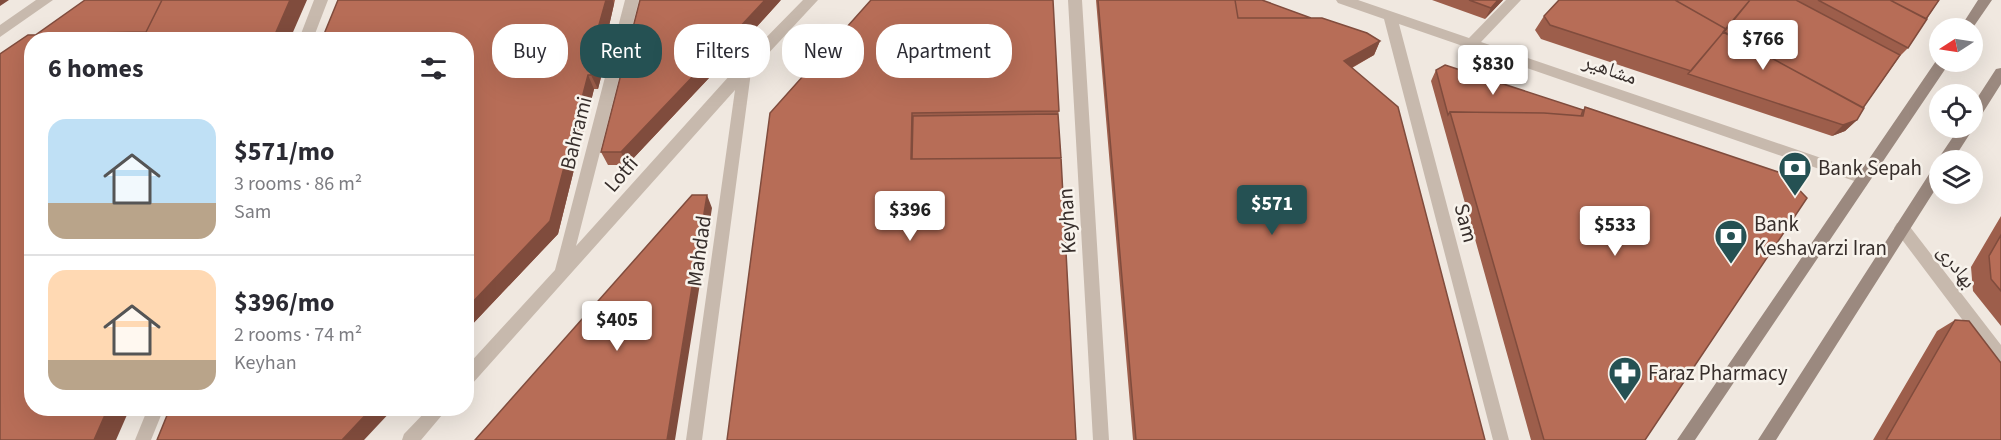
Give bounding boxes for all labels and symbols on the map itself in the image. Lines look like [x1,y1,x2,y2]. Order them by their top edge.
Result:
north arrow [1929,18,1983,72]
pin: $766 [1727,20,1799,71]
pin: $830 [1457,45,1529,96]
street label: مشاهیر [1578,45,1641,92]
street label: Bahrami [552,93,600,173]
street label: Lotfi [597,149,645,199]
bank icon: Bank Sepah [1777,150,1813,197]
place label: Bank Sepah [1818,153,1922,183]
pin: $571 [1236,185,1308,236]
street label: Keyhan [1050,187,1084,255]
pin: $396 [874,191,946,242]
street label: Sam [1446,200,1486,246]
pin: $533 [1579,206,1651,257]
place label: Bank Keshavarzi Iran [1754,209,1887,263]
street label: Mahdad [679,214,719,288]
bank icon: Bank Keshavarzi Iran [1713,218,1749,265]
street label: بهادری [1930,237,1984,295]
pin: $405 [581,301,653,352]
pharmacy icon: Faraz Pharmacy [1607,355,1643,402]
place label: Faraz Pharmacy [1648,358,1788,388]

